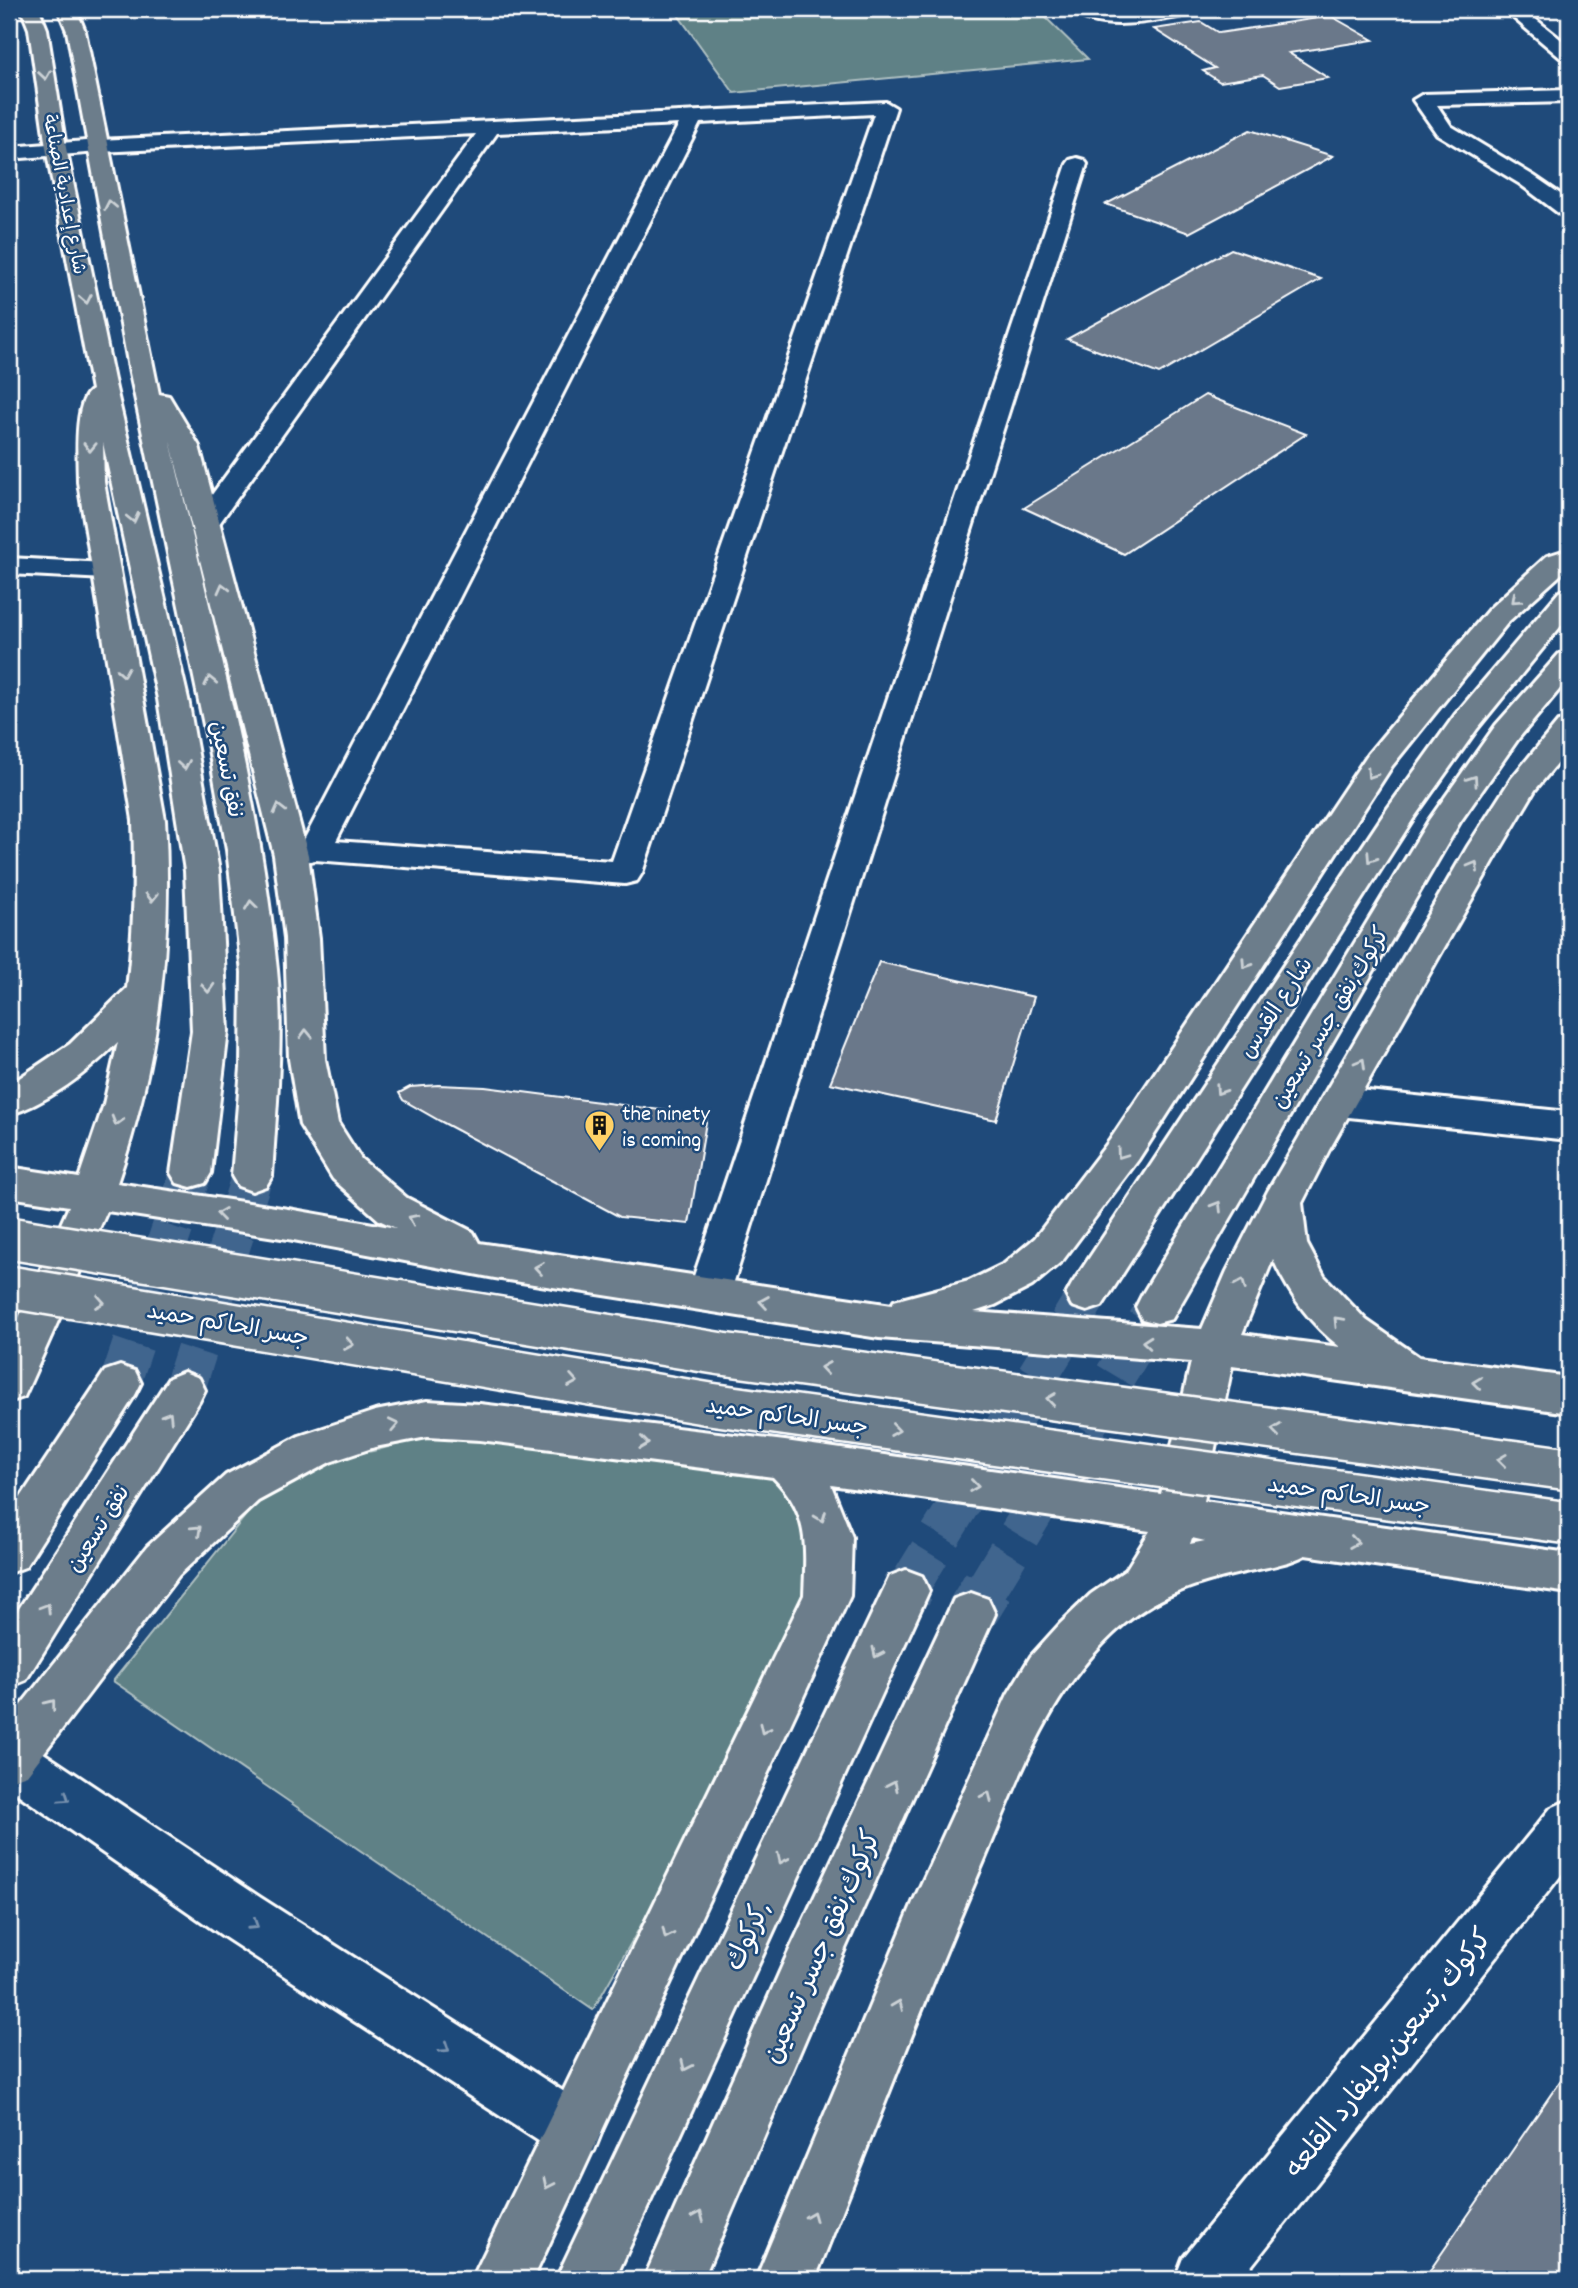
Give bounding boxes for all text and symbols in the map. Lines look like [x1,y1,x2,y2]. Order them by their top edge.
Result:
one-way arrow [37,69,52,81]
street label: شارع إعدادية الصناعة [34,112,91,277]
one-way arrow [104,199,119,211]
one-way arrow [77,293,92,305]
one-way arrow [82,442,97,453]
one-way arrow [125,512,139,524]
one-way arrow [217,582,231,594]
one-way arrow [1511,591,1524,603]
one-way arrow [115,666,130,678]
one-way arrow [204,675,218,687]
street label: نفق تسعين [199,718,250,821]
one-way arrow [176,759,191,771]
one-way arrow [1366,766,1379,779]
one-way arrow [1465,775,1477,788]
one-way arrow [273,803,287,815]
one-way arrow [1367,851,1380,864]
one-way arrow [1466,860,1479,873]
one-way arrow [145,892,160,903]
one-way arrow [244,899,259,910]
street label: كركوك,نفق جسر تسعين [1264,921,1400,1116]
street label: شارع القدس [1233,952,1323,1066]
one-way arrow [1241,956,1254,969]
one-way arrow [200,982,215,993]
one-way arrow [298,1028,313,1039]
one-way arrow [1353,1058,1366,1070]
one-way arrow [1216,1082,1229,1095]
place label: the ninety is coming [622,1099,710,1158]
building icon: the ninety is coming [582,1108,616,1152]
one-way arrow [111,1115,126,1127]
one-way arrow [1116,1146,1129,1158]
one-way arrow [1208,1201,1221,1214]
one-way arrow [215,1207,227,1222]
one-way arrow [408,1214,420,1227]
one-way arrow [533,1261,545,1276]
one-way arrow [1233,1279,1247,1291]
one-way arrow [94,1294,106,1309]
one-way arrow [758,1295,769,1310]
street label: جسر الحاكم حميد [144,1296,311,1357]
one-way arrow [1334,1316,1347,1329]
one-way arrow [1141,1335,1152,1350]
one-way arrow [343,1336,355,1351]
one-way arrow [819,1361,831,1376]
one-way arrow [567,1373,579,1388]
one-way arrow [1471,1376,1483,1391]
street label: جسر الحاكم حميد [703,1391,870,1446]
one-way arrow [1045,1392,1057,1407]
one-way arrow [159,1411,172,1424]
one-way arrow [388,1419,400,1434]
one-way arrow [889,1422,901,1437]
one-way arrow [1270,1423,1282,1438]
one-way arrow [638,1435,650,1450]
one-way arrow [1496,1453,1507,1468]
street label: جسر الحاكم حميد [1265,1470,1432,1525]
street label: نفق تسعين [60,1479,140,1580]
one-way arrow [968,1479,980,1494]
one-way arrow [812,1510,826,1522]
one-way arrow [188,1526,201,1538]
one-way arrow [1348,1535,1360,1550]
one-way arrow [38,1603,51,1616]
one-way arrow [871,1646,885,1658]
one-way arrow [42,1699,55,1712]
one-way arrow [759,1721,773,1734]
one-way arrow [885,1780,899,1793]
one-way arrow [57,1789,70,1802]
one-way arrow [979,1791,993,1803]
street label: كركوك,نفق جسر تسعين [755,1825,894,2071]
one-way arrow [776,1852,790,1864]
street label: كركوك, [717,1896,784,1978]
one-way arrow [246,1916,259,1929]
street label: كركوك ,تسعين,بوليفارد القلعه [1277,1922,1504,2189]
one-way arrow [661,1927,675,1939]
one-way arrow [890,2000,904,2013]
one-way arrow [438,2040,451,2053]
one-way arrow [680,2059,694,2071]
one-way arrow [543,2177,557,2189]
one-way arrow [691,2211,705,2224]
one-way arrow [804,2211,818,2223]

